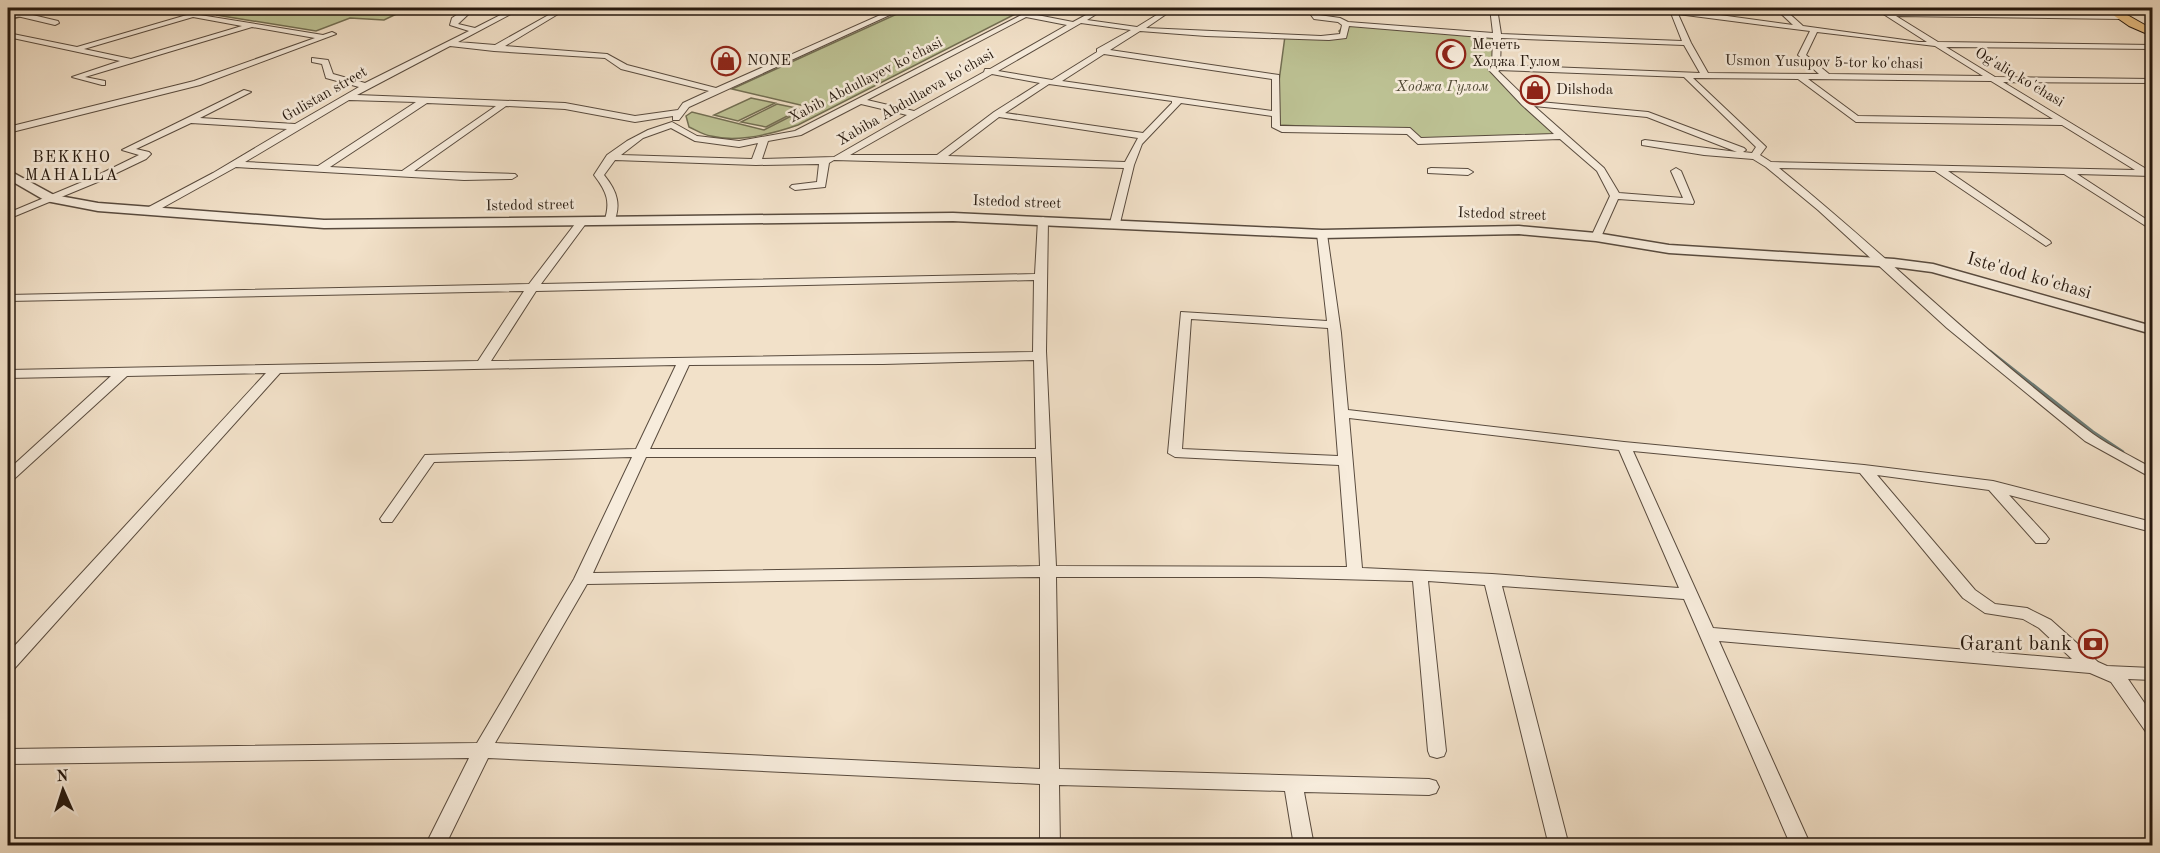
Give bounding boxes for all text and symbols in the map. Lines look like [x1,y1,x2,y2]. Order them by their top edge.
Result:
street label: Xabib Abdullayev ko'chasi [787,36,945,126]
mosque icon: Мечеть Ходжа Гулом [1435,38,1467,70]
place label: Мечеть Ходжа Гулом [1472,38,1560,70]
shop icon: NONE [710,45,742,77]
street label: Og'aliq ko'chasi [1972,46,2066,110]
street label: Xabiba Abdullaeva ko'chasi [835,47,997,149]
place label: NONE [747,54,791,69]
street label: Usmon Yusupov 5-tor ko'chasi [1725,54,1923,72]
street label: Gulistan street [280,65,370,125]
shop icon: Dilshoda [1519,74,1551,106]
park label: Ходжа Гулом [1395,80,1489,95]
place label: Dilshoda [1556,83,1614,98]
district label: BEKKHO MAHALLA [25,150,119,184]
street label: Istedod street [972,194,1062,212]
street label: Istedod street [485,198,575,214]
street label: Istedod street [1457,206,1547,224]
street label: Iste'dod ko'chasi [1965,250,2093,302]
bank icon: Garant bank [2077,628,2109,660]
place label: Garant bank [1960,634,2072,655]
north arrow [33,760,93,820]
text: N [56,769,70,785]

